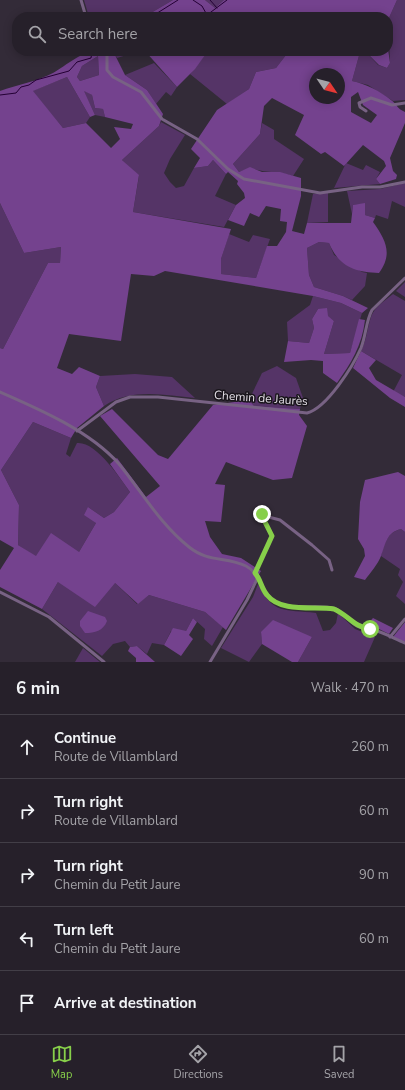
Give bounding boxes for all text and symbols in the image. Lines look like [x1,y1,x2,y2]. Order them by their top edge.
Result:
search box [12,12,393,56]
icon: search [26,23,48,45]
text: Search here [58,24,138,44]
north arrow [309,68,345,104]
street label: Chemin de Jaurès [214,387,309,409]
route end [253,505,271,523]
route start [361,620,379,638]
text: 6 min [16,677,60,700]
text: Walk · 470 m [311,679,389,697]
text: Continue [54,728,116,748]
icon: ahead [16,736,38,758]
text: 260 m [351,738,389,756]
text: Route de Villamblard [54,748,178,766]
text: Turn right [54,792,123,812]
icon: right [16,800,38,822]
text: 60 m [359,802,389,820]
text: Route de Villamblard [54,812,178,830]
text: Turn right [54,856,123,876]
icon: right [16,864,38,886]
text: 90 m [359,866,389,884]
text: Chemin du Petit Jaure [54,876,180,894]
text: Turn left [54,920,113,940]
icon: left [16,928,38,950]
text: 60 m [359,930,389,948]
text: Chemin du Petit Jaure [54,940,180,958]
icon: arrive [16,992,38,1014]
text: Arrive at destination [54,993,197,1013]
tab: Map [51,1043,73,1082]
tab: Directions [174,1043,223,1082]
tab: Saved [324,1043,354,1082]

